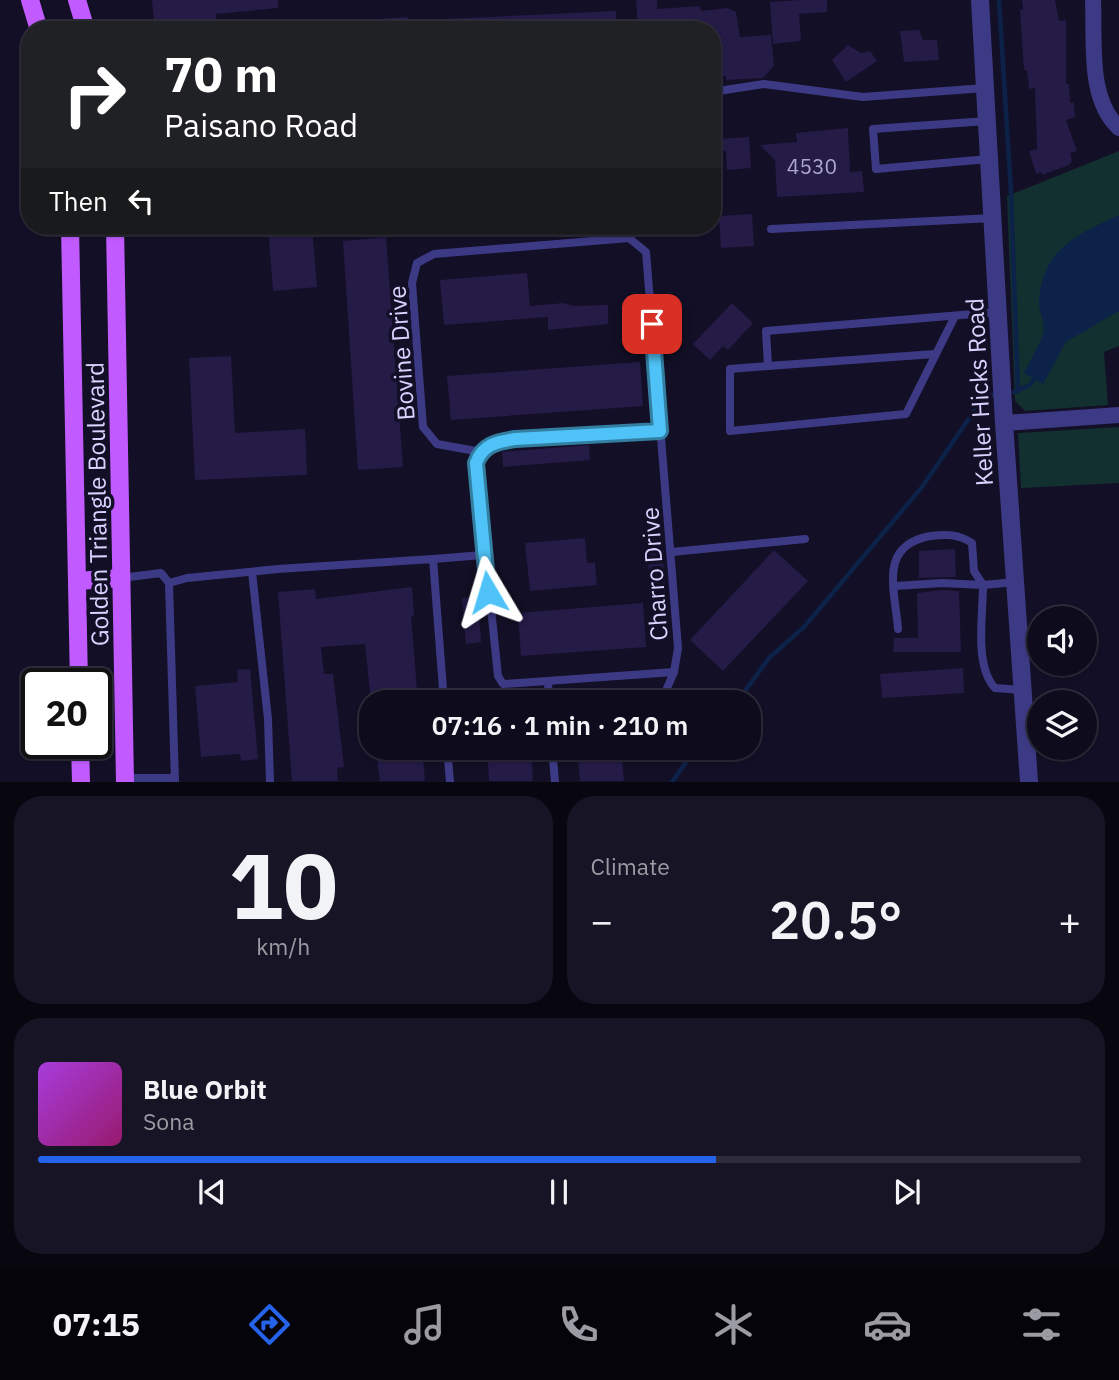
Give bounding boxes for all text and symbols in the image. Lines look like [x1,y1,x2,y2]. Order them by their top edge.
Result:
text: 70 m [164,42,278,105]
icon: right [49,49,140,140]
text: Paisano Road [164,104,358,146]
house number: 4530 [787,152,837,180]
icon: left [122,182,160,220]
text: Then [49,184,108,218]
street label: Bovine Drive [380,285,422,421]
pin [622,294,682,354]
street label: Keller Hicks Road [958,297,1000,487]
icon: arrive [633,305,671,343]
street label: Golden Triangle Boulevard [79,362,115,646]
street label: Charro Drive [633,506,675,642]
position arrow [451,555,525,629]
map controls [1027,606,1097,760]
button: sound [1027,606,1097,676]
speed limit sign: 20 [21,668,112,759]
button: layers [1027,690,1097,760]
text: 07:16 · 1 min · 210 m [432,708,688,742]
text: 10 [229,826,338,944]
text: Climate [591,851,670,881]
text: 20.5° [769,886,903,953]
text: − [591,896,613,945]
text: + [1058,896,1081,945]
text: km/h [256,931,310,961]
text: Blue Orbit [143,1072,267,1106]
text: Sona [143,1106,195,1136]
icon: previous [193,1173,231,1211]
icon: pause [540,1173,578,1211]
icon: next [888,1173,926,1211]
icon: directions [245,1300,294,1349]
icon: music [400,1300,449,1349]
icon: phone [554,1300,603,1349]
icon: climate [709,1300,758,1349]
icon: car [863,1300,912,1349]
icon: filters [1017,1300,1066,1349]
text: 07:15 [53,1303,140,1345]

